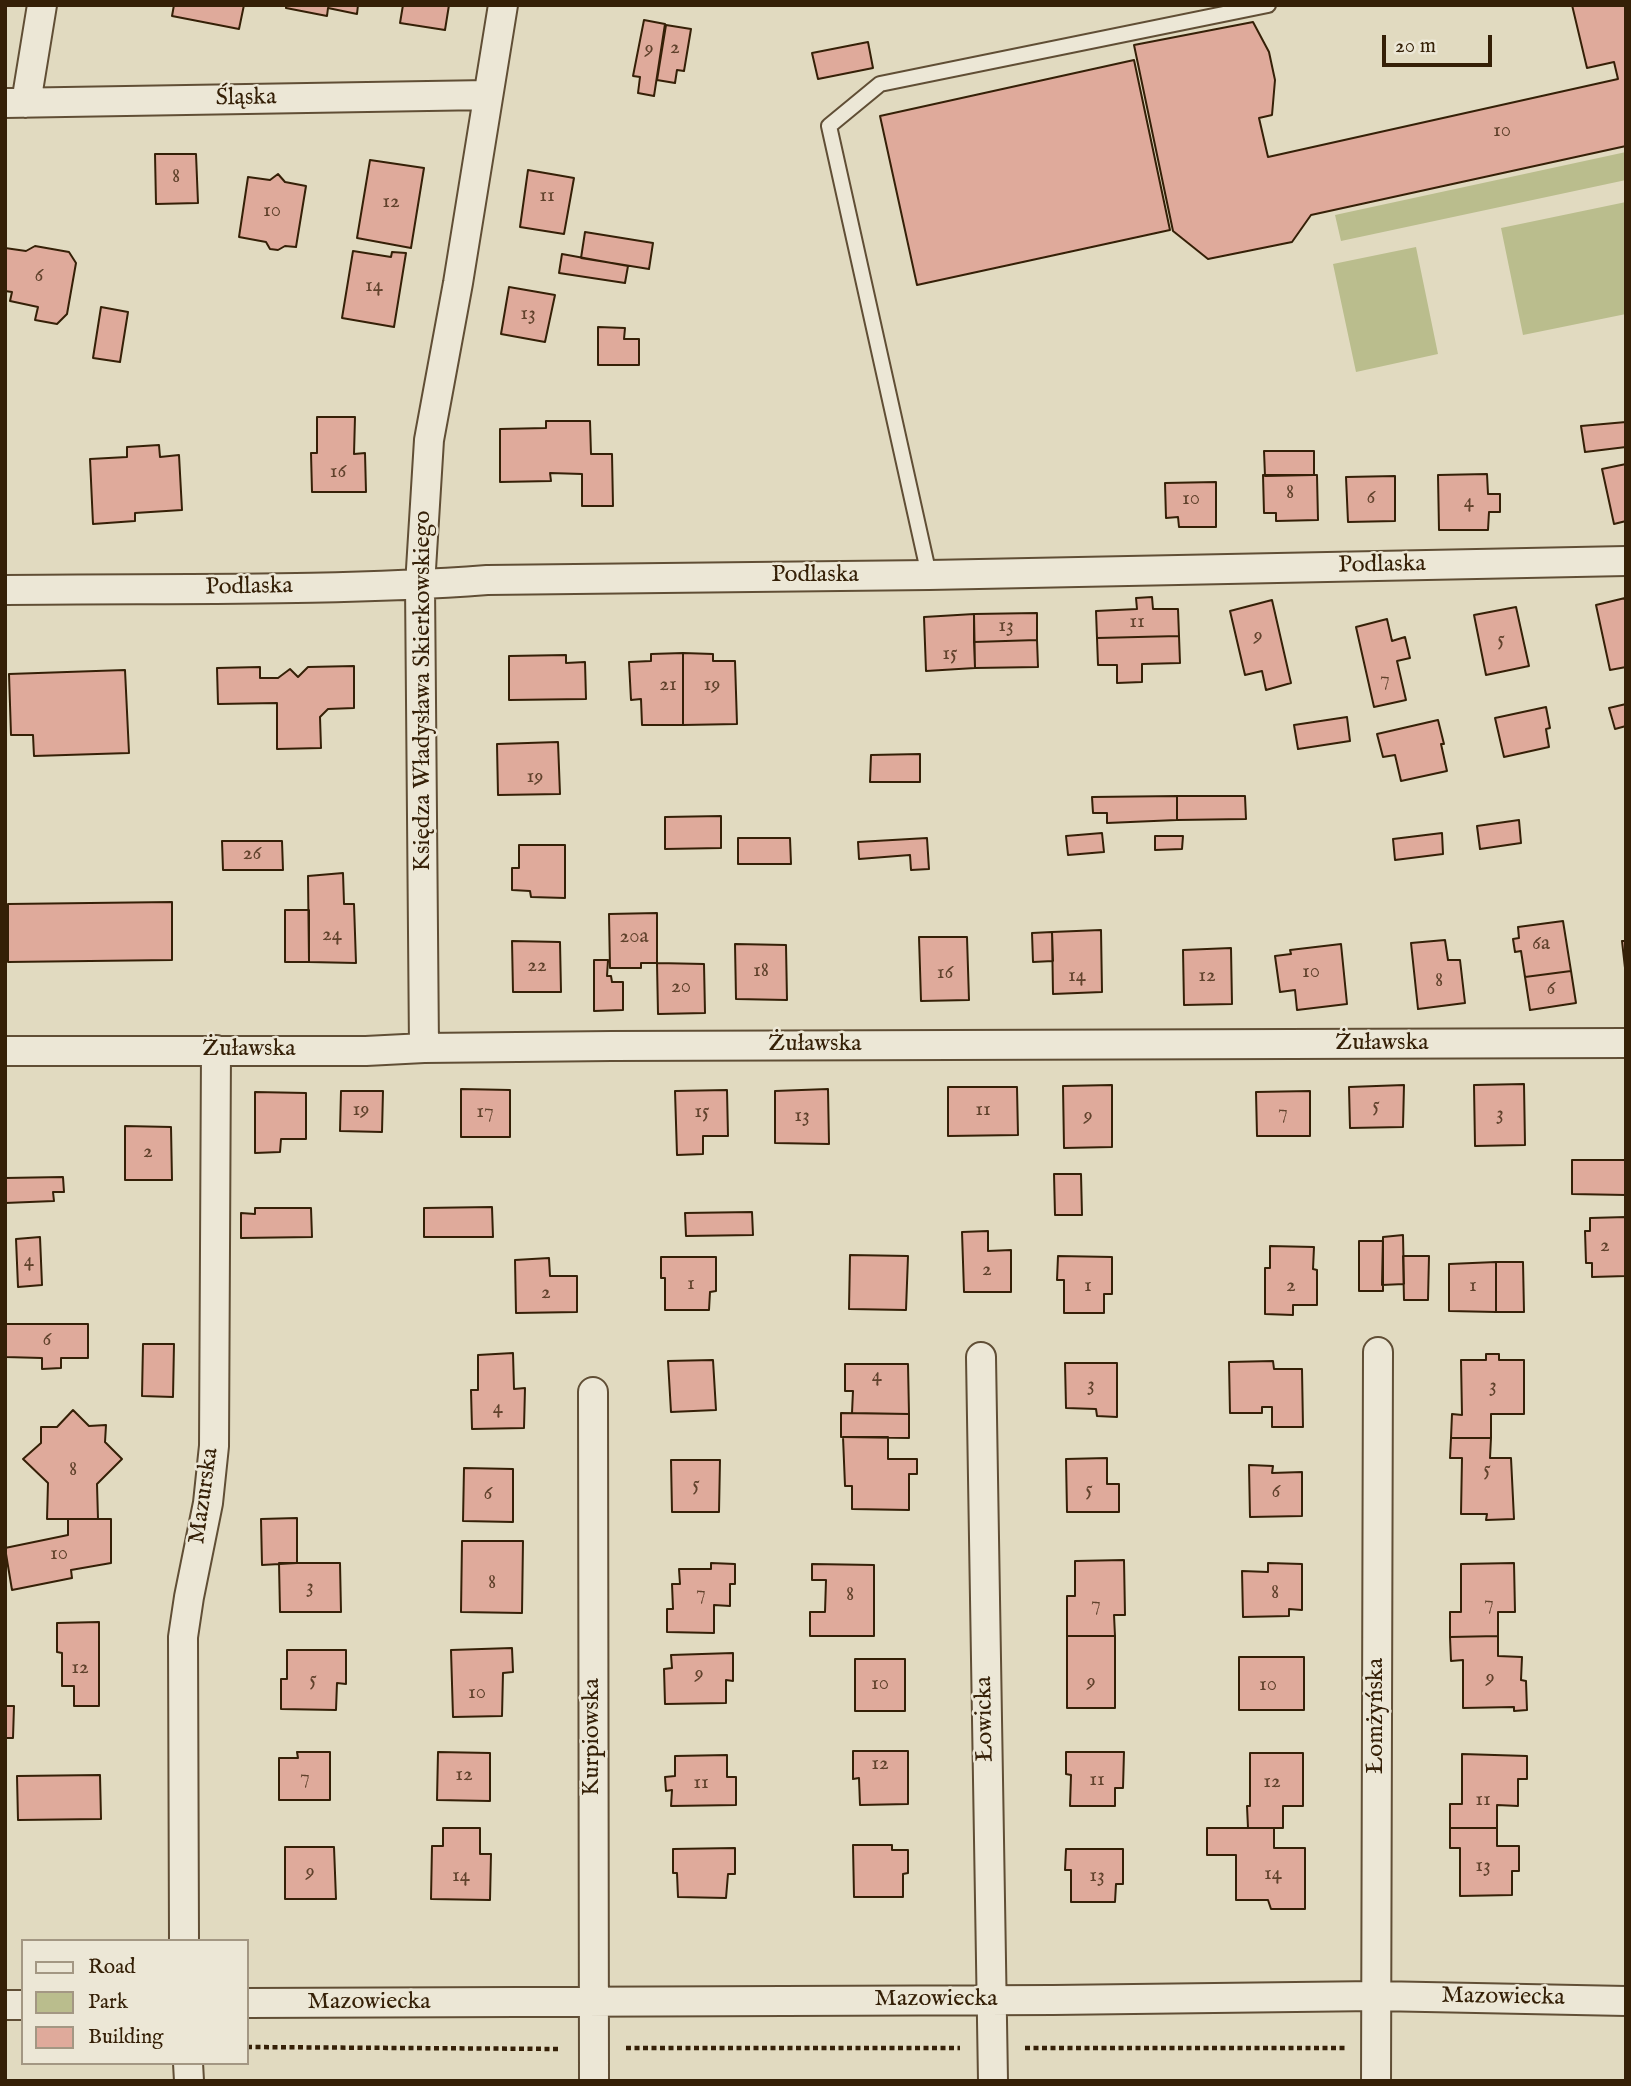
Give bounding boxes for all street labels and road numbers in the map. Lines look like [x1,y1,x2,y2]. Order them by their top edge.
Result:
street label: Śląska [215,84,277,114]
street label: Księdza Władysława Skierkowskiego [410,511,438,871]
street label: Podlaska [1338,551,1426,581]
street label: Podlaska [771,562,859,590]
street label: Podlaska [205,573,293,603]
street label: Żuławska [1335,1030,1429,1058]
street label: Żuławska [768,1031,862,1059]
street label: Żuławska [202,1036,296,1064]
street label: Mazurska [184,1446,226,1546]
street label: Łomżyńska [1363,1658,1391,1774]
street label: Łowicka [971,1676,1001,1762]
street label: Kurpiowska [579,1678,607,1796]
street label: Mazowiecka [1441,1983,1565,2013]
street label: Mazowiecka [874,1986,998,2014]
street label: Mazowiecka [307,1989,431,2017]

